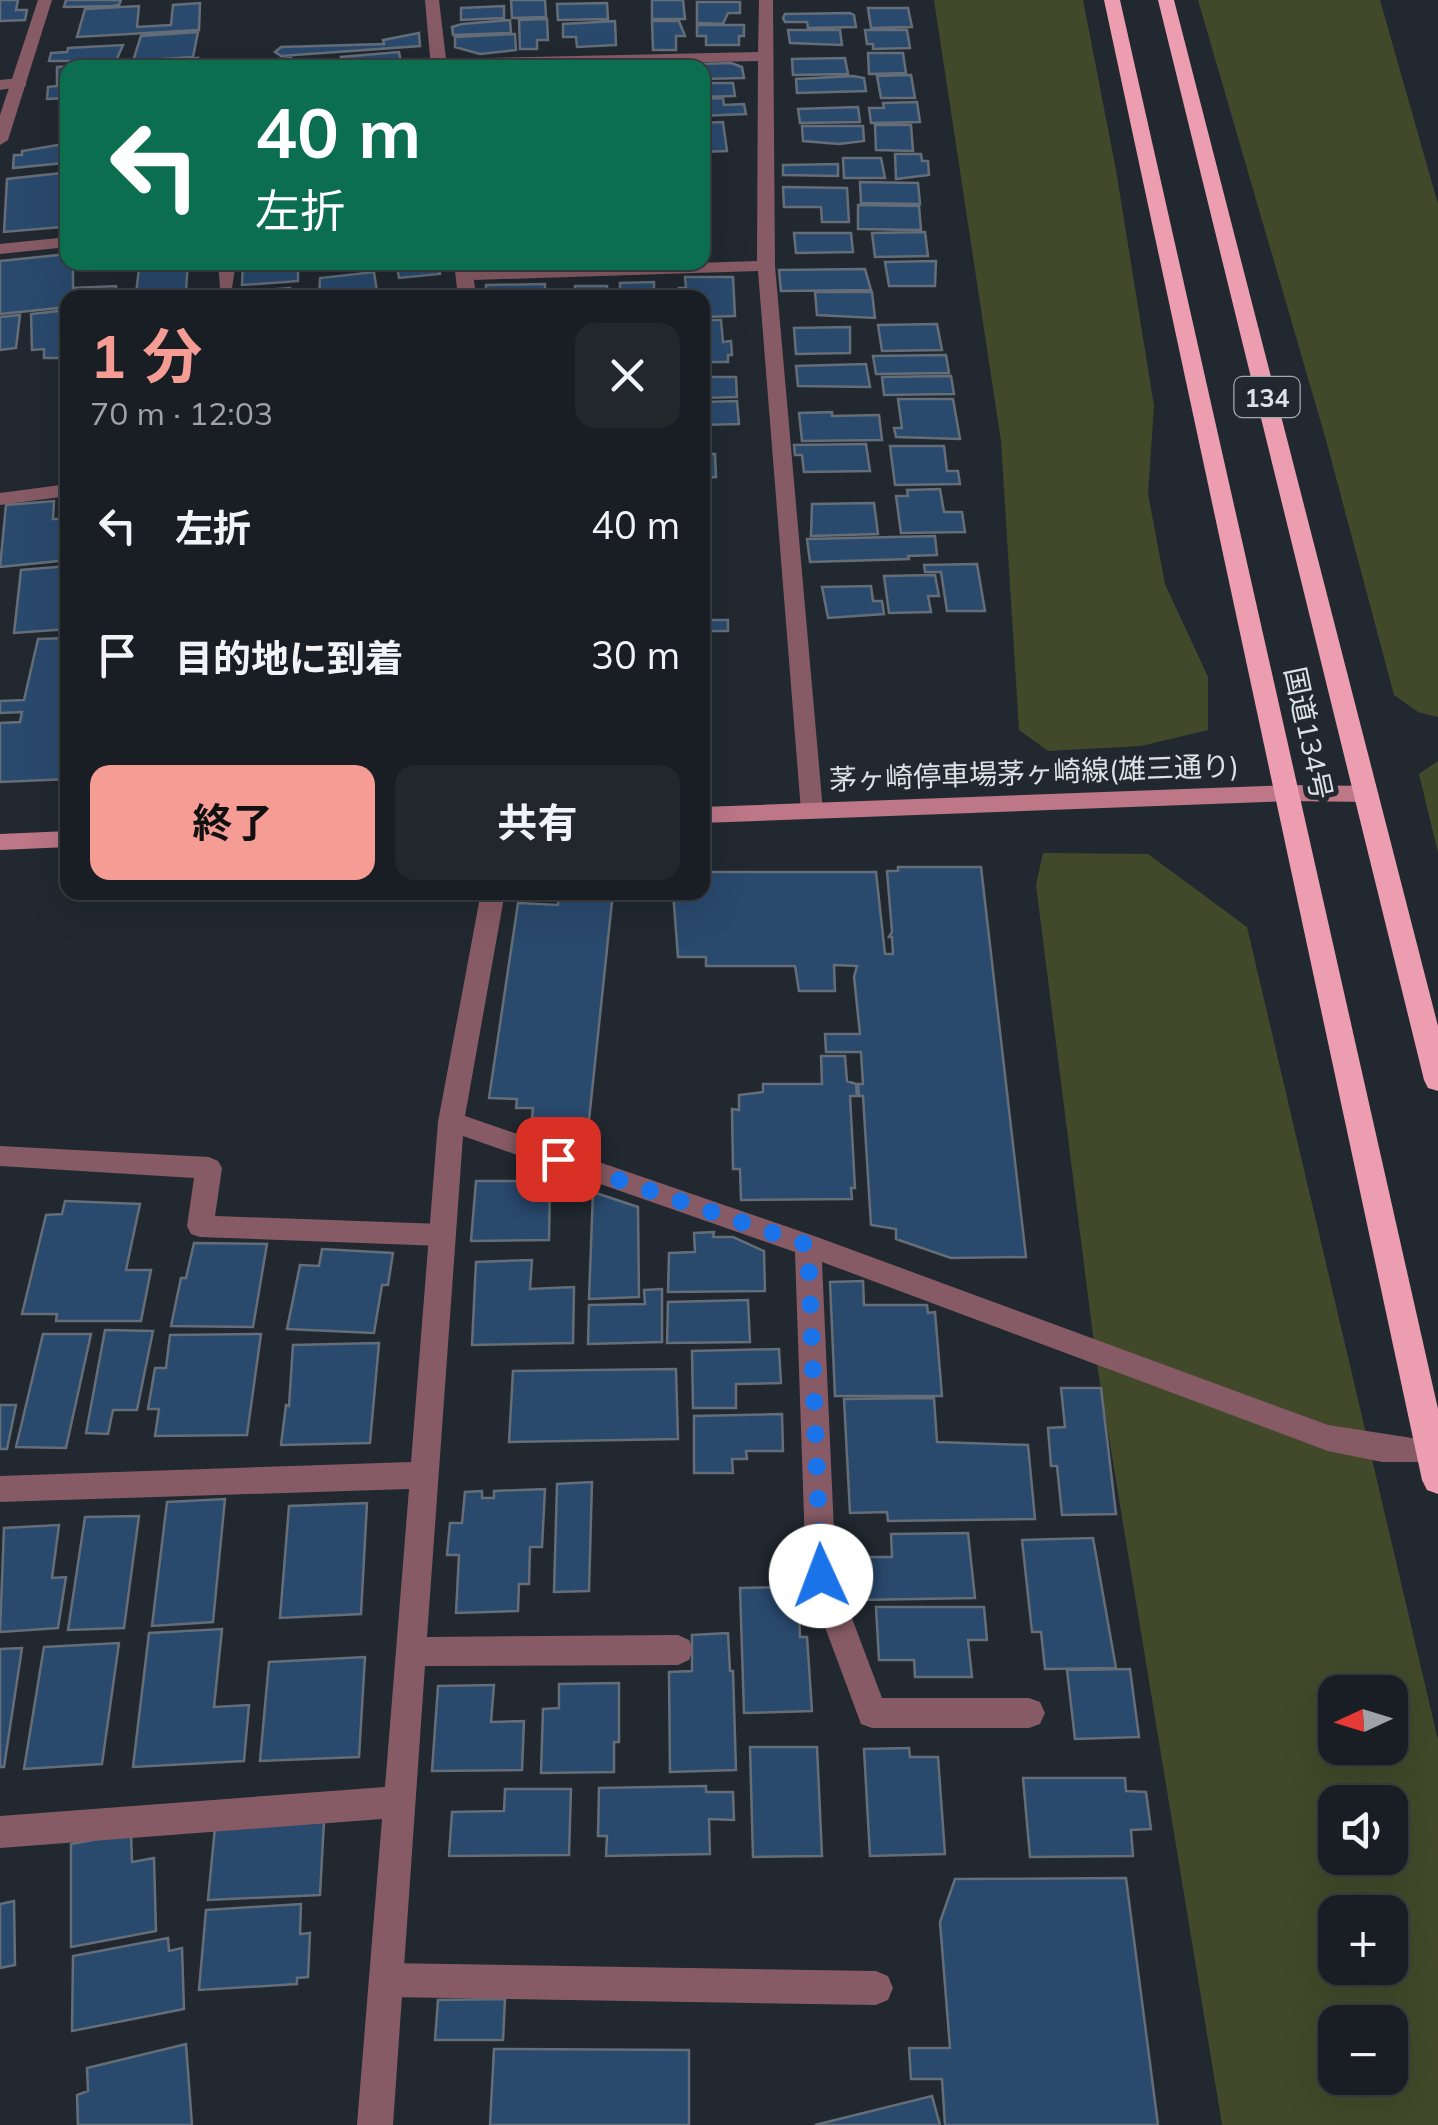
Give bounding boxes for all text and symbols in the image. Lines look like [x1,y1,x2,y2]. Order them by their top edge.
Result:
text: 40 m [255,88,421,176]
icon: left [90,100,220,230]
text: 左折 [255,182,345,238]
text: 1 分 [90,318,202,393]
button: close [575,323,680,428]
road number: 134 [1234,377,1300,417]
text: 70 m · 12:03 [90,393,273,433]
icon: left [90,498,145,553]
text: 40 m [591,501,680,549]
text: 左折 [175,504,251,552]
icon: arrive [90,628,145,683]
text: 30 m [591,631,680,679]
text: 目的地に到着 [175,634,403,682]
street label: 国道134号 [1278,664,1340,802]
street label: 茅ヶ崎停車場茅ヶ崎線(雄三通り) [829,747,1239,797]
button: 終了 [90,765,375,880]
button: 共有 [395,765,680,880]
pin [516,1117,601,1202]
icon: arrive [531,1132,586,1187]
position arrow [769,1524,873,1628]
north arrow [1318,1675,1408,1765]
map controls [1318,1675,1408,2095]
button: sound [1318,1785,1408,1875]
button: + [1318,1895,1408,1985]
button: − [1318,2005,1408,2095]

